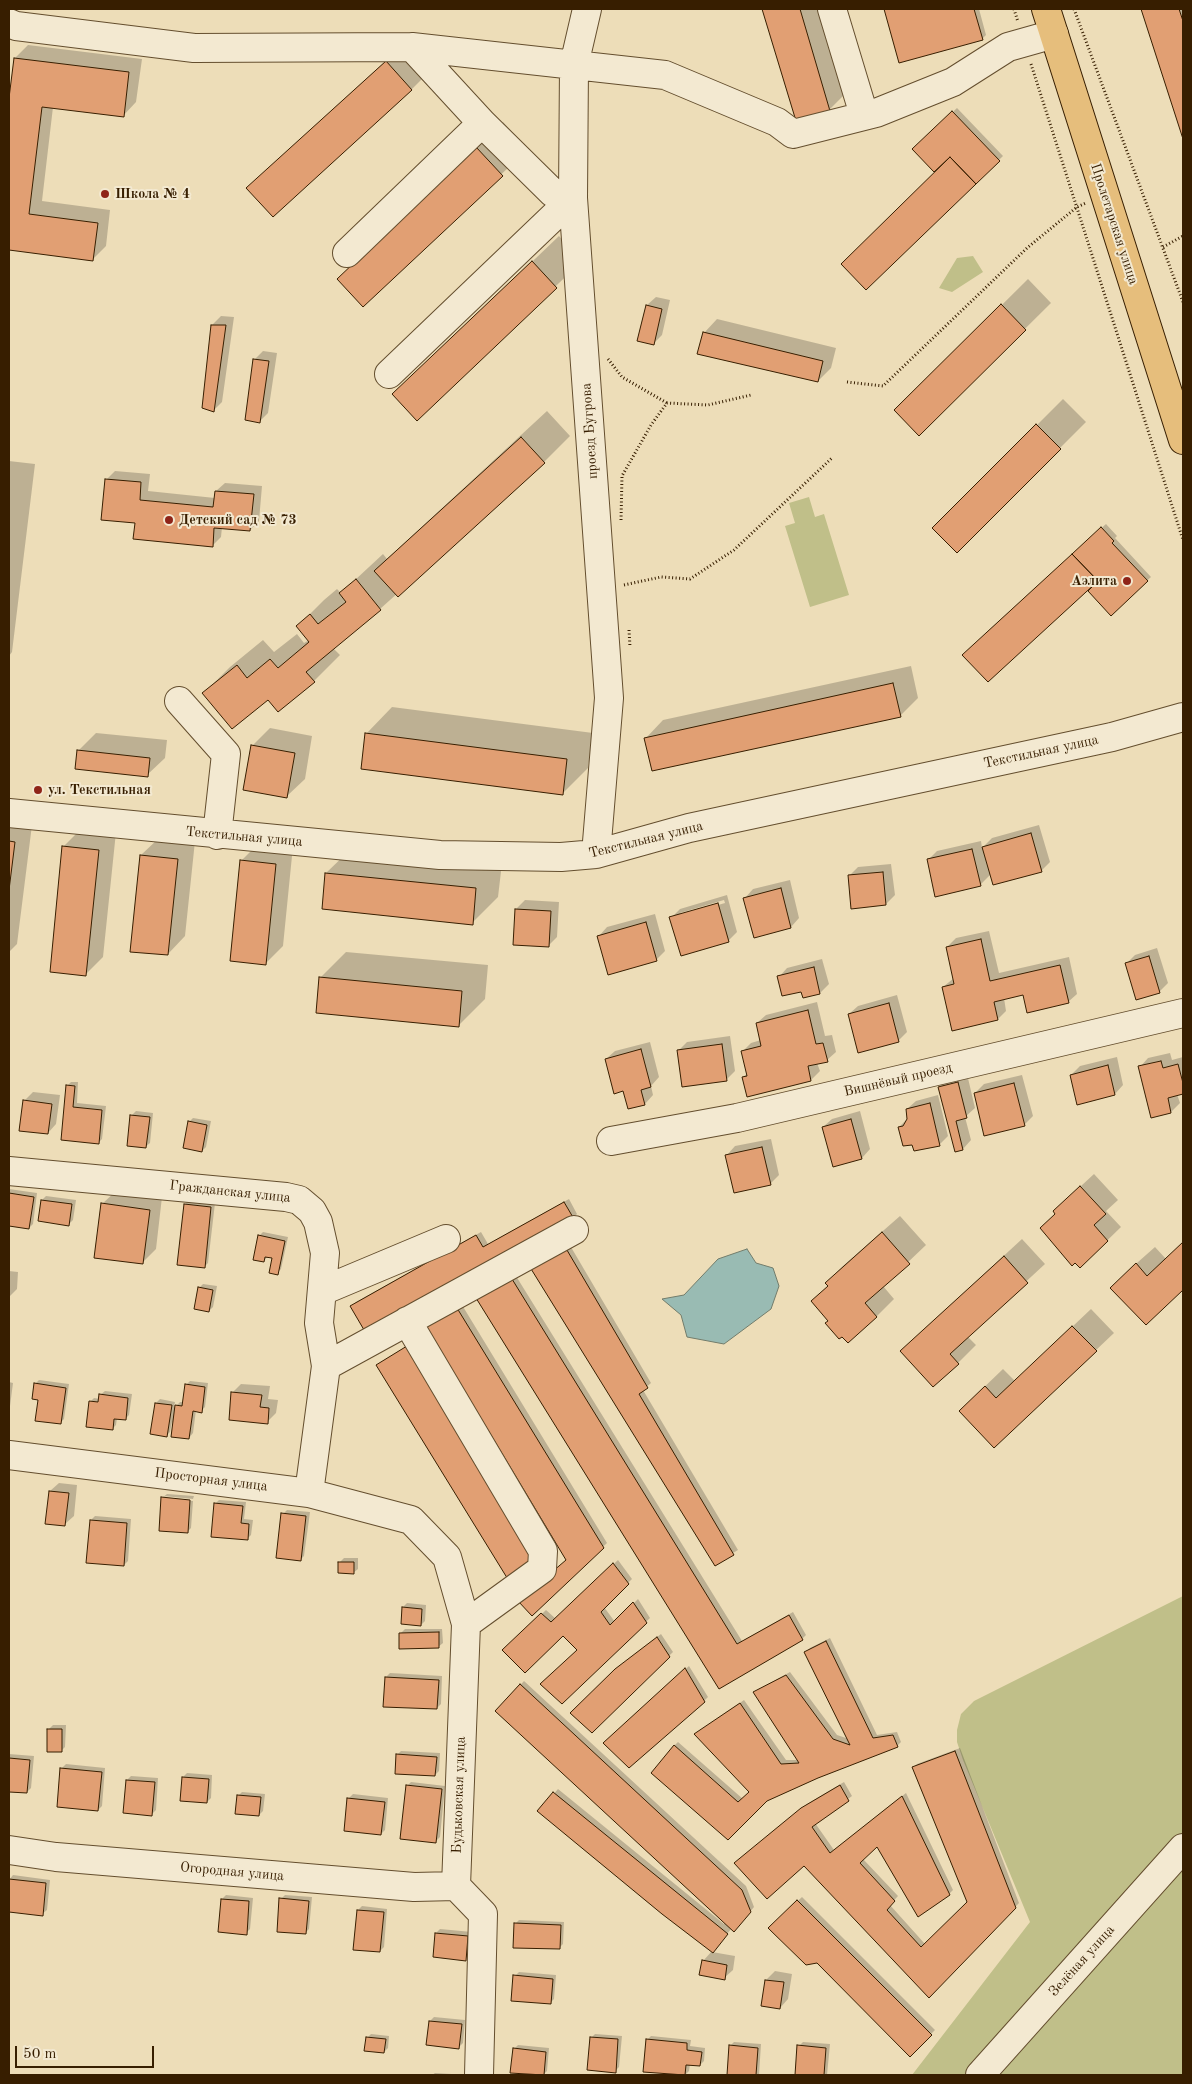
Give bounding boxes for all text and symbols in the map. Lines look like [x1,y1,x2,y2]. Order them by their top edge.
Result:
street label: Пролетарская улица [1086,161,1142,287]
place label: Школа № 4 [115,186,190,202]
marker: Школа № 4 [99,188,111,200]
street label: проезд Бугрова [578,382,602,480]
place label: Детский сад № 73 [179,512,297,528]
marker: Детский сад № 73 [163,514,175,526]
place label: Аэлита [1071,573,1117,589]
marker: Аэлита [1121,575,1133,587]
street label: Текстильная улица [982,732,1100,772]
place label: ул. Текстильная [48,782,151,798]
marker: ул. Текстильная [32,784,44,796]
street label: Текстильная улица [587,818,705,862]
street label: Текстильная улица [185,824,303,850]
street label: Вишнёвый проезд [842,1059,954,1101]
street label: Гражданская улица [169,1177,291,1207]
street label: Просторная улица [154,1465,268,1495]
street label: Будьковская улица [449,1736,469,1854]
street label: Огородная улица [179,1859,285,1885]
street label: Зелёная улица [1046,1922,1118,2000]
scale bar [18,2036,156,2068]
text: 50 m [23,2047,57,2062]

